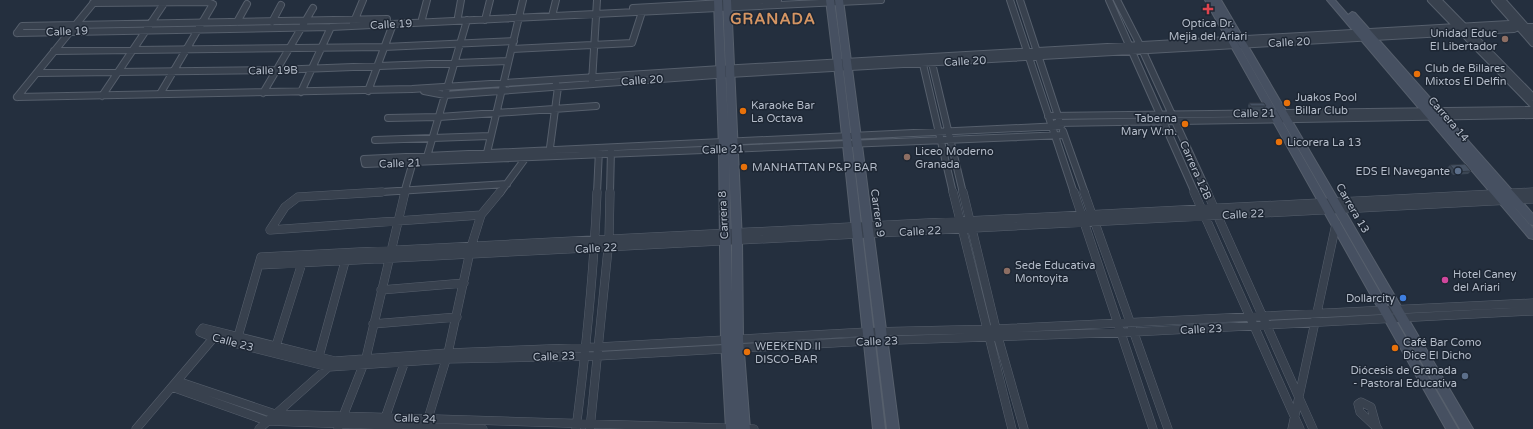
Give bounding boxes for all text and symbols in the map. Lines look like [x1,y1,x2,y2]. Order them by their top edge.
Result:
marker: Optica Dr. Mejia del Ariari [1202,3,1214,15]
district label: GRANADA [730,10,816,28]
street label: Calle 19 [370,17,413,32]
place label: Optica Dr. Mejia del Ariari [1169,17,1247,43]
street label: Calle 19 [46,24,88,39]
place label: Unidad Educ El Libertador [1430,27,1498,53]
marker: Unidad Educ El Libertador [1500,34,1510,44]
street label: Calle 20 [1268,35,1311,50]
street label: Calle 20 [944,54,987,69]
place label: Club de Billares Mixtos El Delfin [1425,62,1507,88]
street label: Calle 19B [248,64,298,77]
marker: Club de Billares Mixtos El Delfin [1412,69,1422,79]
street label: Calle 20 [621,73,664,88]
place label: Juakos Pool Billar Club [1295,91,1357,117]
street label: Carrera 14 [1426,94,1472,145]
marker: Juakos Pool Billar Club [1282,98,1292,108]
place label: Karaoke Bar La Octava [751,99,815,125]
marker: Karaoke Bar La Octava [738,106,748,116]
street label: Calle 21 [1233,107,1275,120]
place label: Taberna Mary W.m. [1121,112,1177,138]
marker: Taberna Mary W.m. [1180,119,1190,129]
place label: Licorera La 13 [1287,136,1361,149]
marker: Licorera La 13 [1274,137,1284,147]
street label: Carrera 12B [1177,139,1214,202]
street label: Calle 21 [702,142,744,157]
place label: Liceo Moderno Granada [915,145,994,171]
marker: Liceo Moderno Granada [902,152,912,162]
street label: Calle 21 [379,156,421,171]
place label: MANHATTAN P&P BAR [752,161,878,174]
marker: MANHATTAN P&P BAR [739,162,749,172]
place label: EDS El Navegante [1356,165,1450,178]
marker: EDS El Navegante [1453,166,1463,176]
street label: Carrera 13 [1333,181,1372,236]
street label: Carrera 9 [868,188,887,238]
street label: Carrera 8 [716,190,731,240]
street label: Calle 22 [1222,207,1265,222]
street label: Calle 22 [899,224,942,239]
street label: Calle 22 [575,241,618,256]
place label: Sede Educativa Montoyita [1015,259,1095,285]
marker: Sede Educativa Montoyita [1002,266,1012,276]
place label: Hotel Caney del Ariari [1453,268,1516,294]
marker: Hotel Caney del Ariari [1440,275,1450,285]
place label: Dollarcity [1346,292,1395,305]
marker: Dollarcity [1398,293,1408,303]
street label: Calle 23 [1180,322,1223,337]
street label: Calle 23 [211,331,255,354]
street label: Calle 23 [856,334,898,349]
place label: Café Bar Como Dice El Dicho [1403,336,1482,362]
place label: WEEKEND II DISCO-BAR [755,340,821,366]
marker: Café Bar Como Dice El Dicho [1390,343,1400,353]
marker: WEEKEND II DISCO-BAR [742,347,752,357]
street label: Calle 23 [533,349,575,364]
place label: Diócesis de Granada - Pastoral Educativa [1350,364,1457,390]
marker: Diócesis de Granada - Pastoral Educativa [1460,371,1470,381]
street label: Calle 24 [394,411,436,426]

